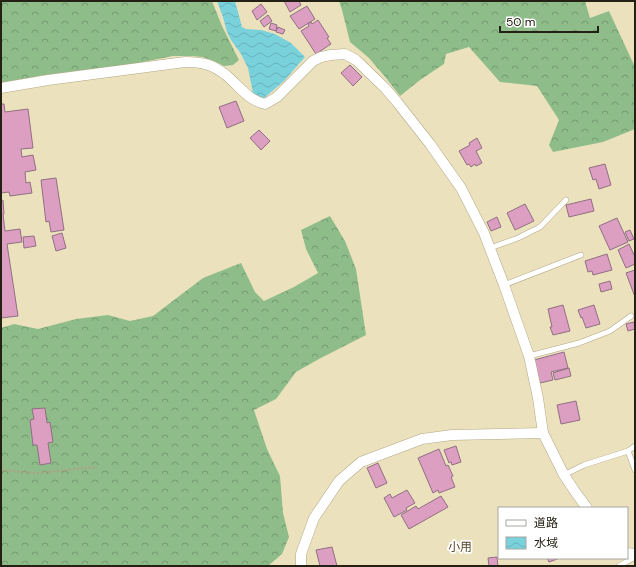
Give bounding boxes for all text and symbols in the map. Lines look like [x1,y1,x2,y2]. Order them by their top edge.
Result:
scale bar [500,8,598,34]
text: 50 m [506,14,535,30]
legend [498,507,628,559]
text: 道路 [534,515,558,531]
text: 水域 [534,535,558,551]
district label: 小用 [448,539,472,555]

